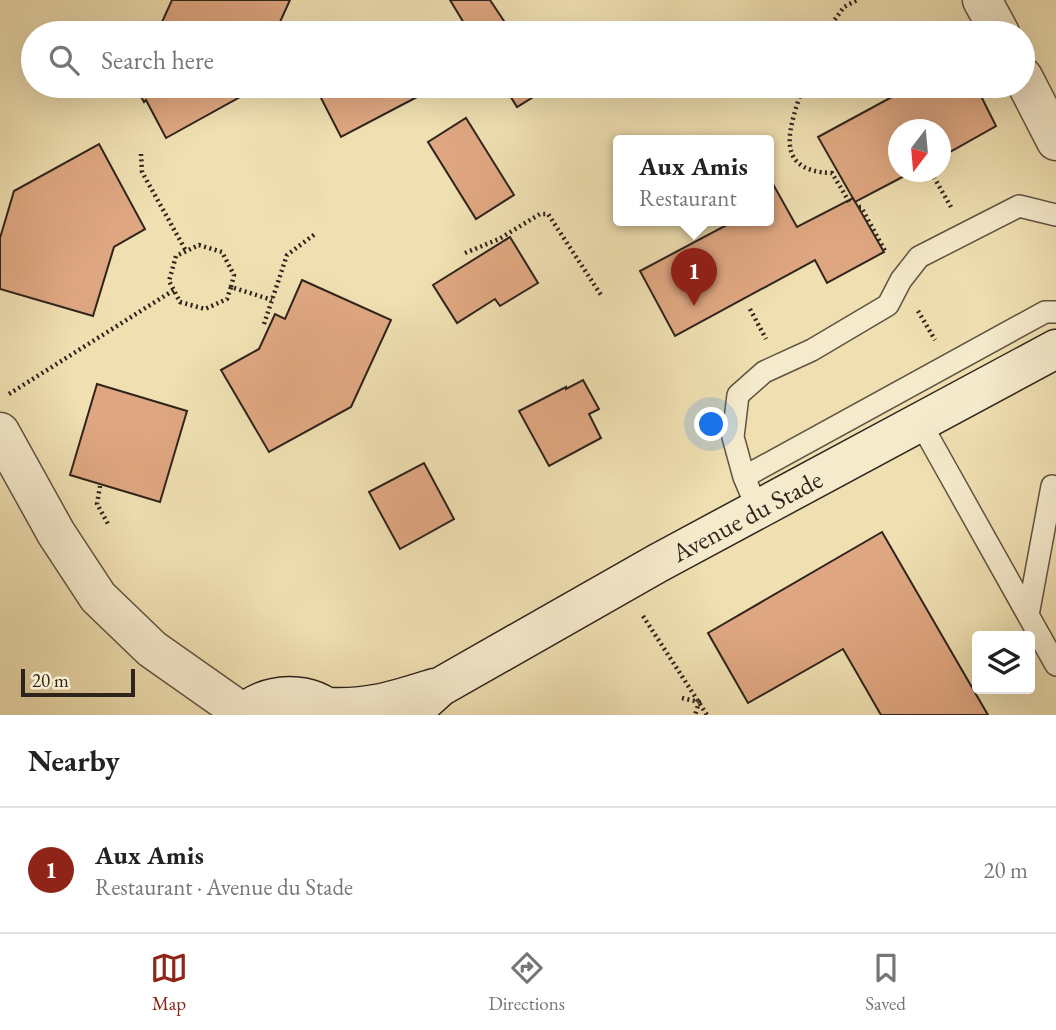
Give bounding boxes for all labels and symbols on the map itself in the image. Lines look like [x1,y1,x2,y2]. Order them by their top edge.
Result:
north arrow [888,119,951,182]
pin: 1 [671,248,717,306]
your location [694,407,728,441]
street label: Avenue du Stade [665,462,828,570]
scale bar [21,666,135,698]

